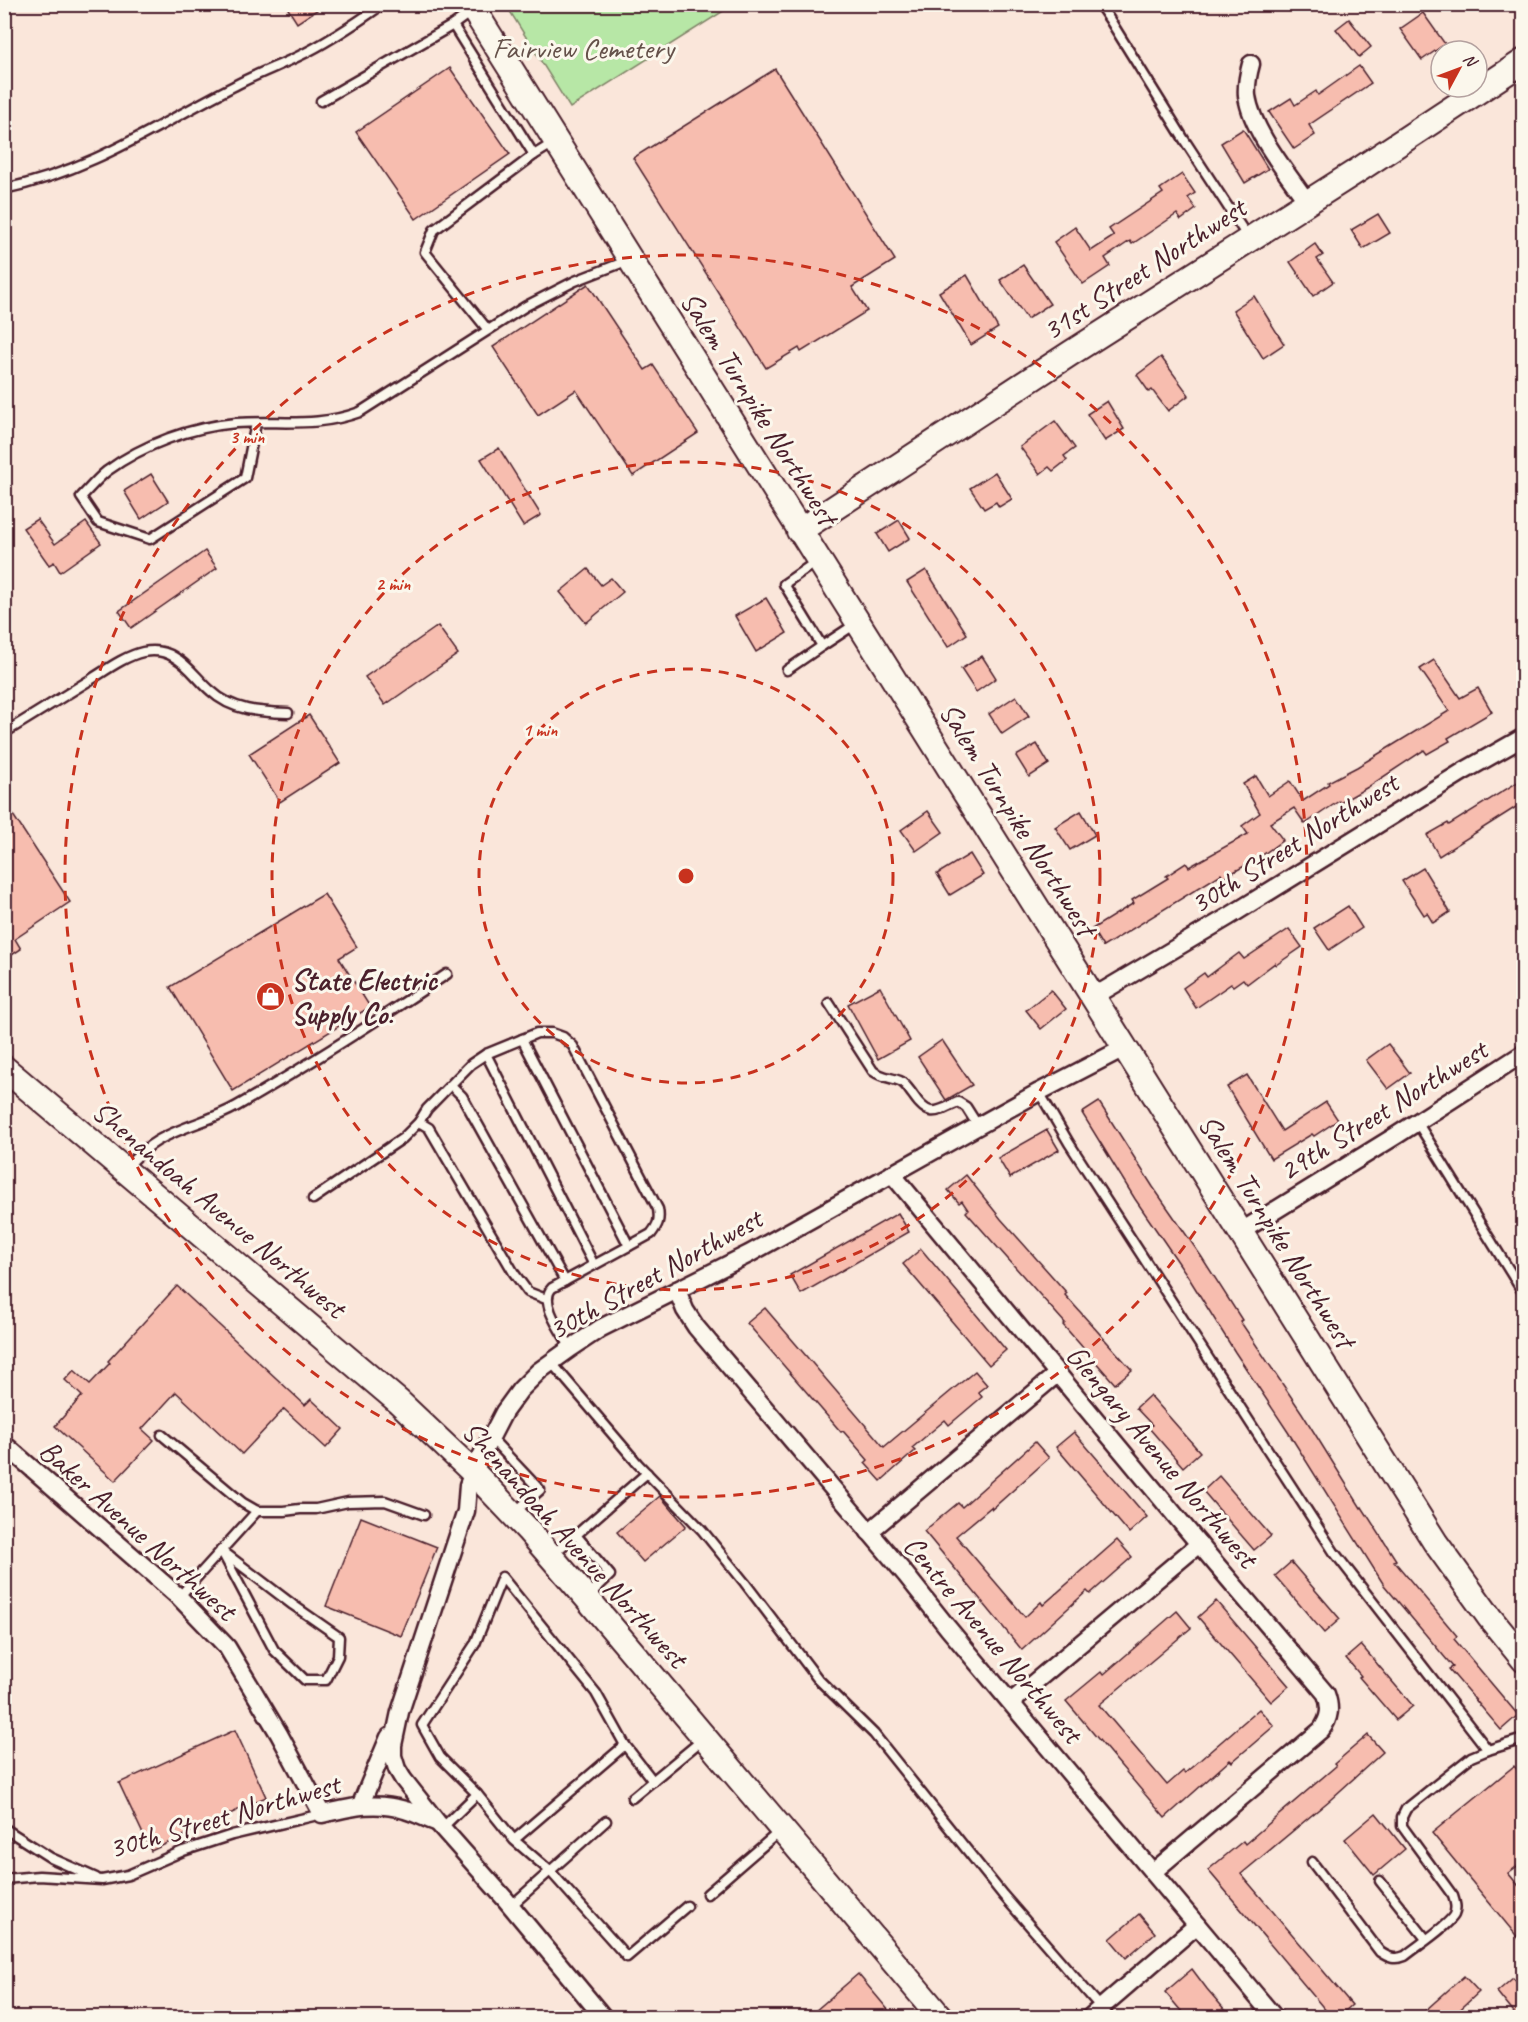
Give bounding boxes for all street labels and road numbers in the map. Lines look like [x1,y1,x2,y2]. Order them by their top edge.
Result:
street label: 31st Street Northwest [1035,187,1255,349]
street label: Salem Turnpike Northwest [672,284,848,535]
street label: Salem Turnpike Northwest [931,695,1107,946]
street label: 30th Street Northwest [1183,762,1408,922]
street label: 29th Street Northwest [1272,1029,1497,1189]
street label: Shenandoah Avenue Northwest [85,1092,356,1328]
street label: Salem Turnpike Northwest [1190,1107,1366,1358]
street label: 30th Street Northwest [542,1198,771,1348]
street label: Glengary Avenue Northwest [1058,1337,1268,1577]
street label: Shenandoah Avenue Northwest [454,1413,698,1678]
street label: Baker Avenue Northwest [32,1432,247,1631]
street label: Centre Avenue Northwest [895,1527,1093,1753]
street label: 30th Street Northwest [104,1764,347,1867]

